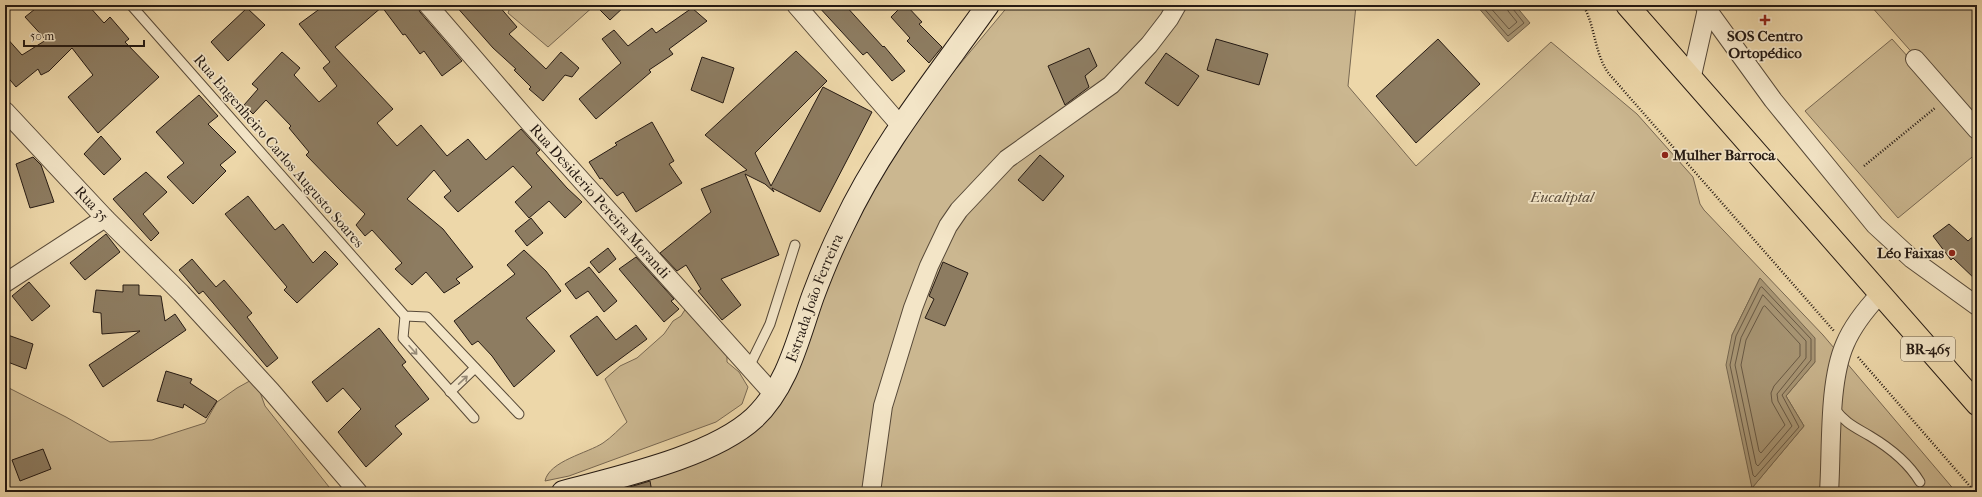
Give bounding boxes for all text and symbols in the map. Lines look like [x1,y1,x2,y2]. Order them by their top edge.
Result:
marker: SOS Centro Ortopédico [1759,14,1771,26]
scale bar [24,22,144,48]
place label: SOS Centro Ortopédico [1727,27,1803,62]
text: 50 m [30,29,54,43]
street label: Rua Engenheiro Carlos Augusto Soares [190,51,368,252]
street label: Rua Desiderio Pereira Morandi [526,120,675,283]
place label: Mulher Barroca [1672,146,1776,164]
marker: Mulher Barroca [1660,150,1670,160]
street label: Rua 35 [71,182,113,225]
park label: Eucaliptal [1529,188,1596,206]
street label: Estrada João Ferreira [782,230,847,365]
place label: Léo Faixas [1877,244,1944,262]
marker: Léo Faixas [1947,248,1957,258]
road number: BR-465 [1901,337,1955,361]
one-way arrow [409,345,418,356]
one-way arrow [458,375,468,385]

